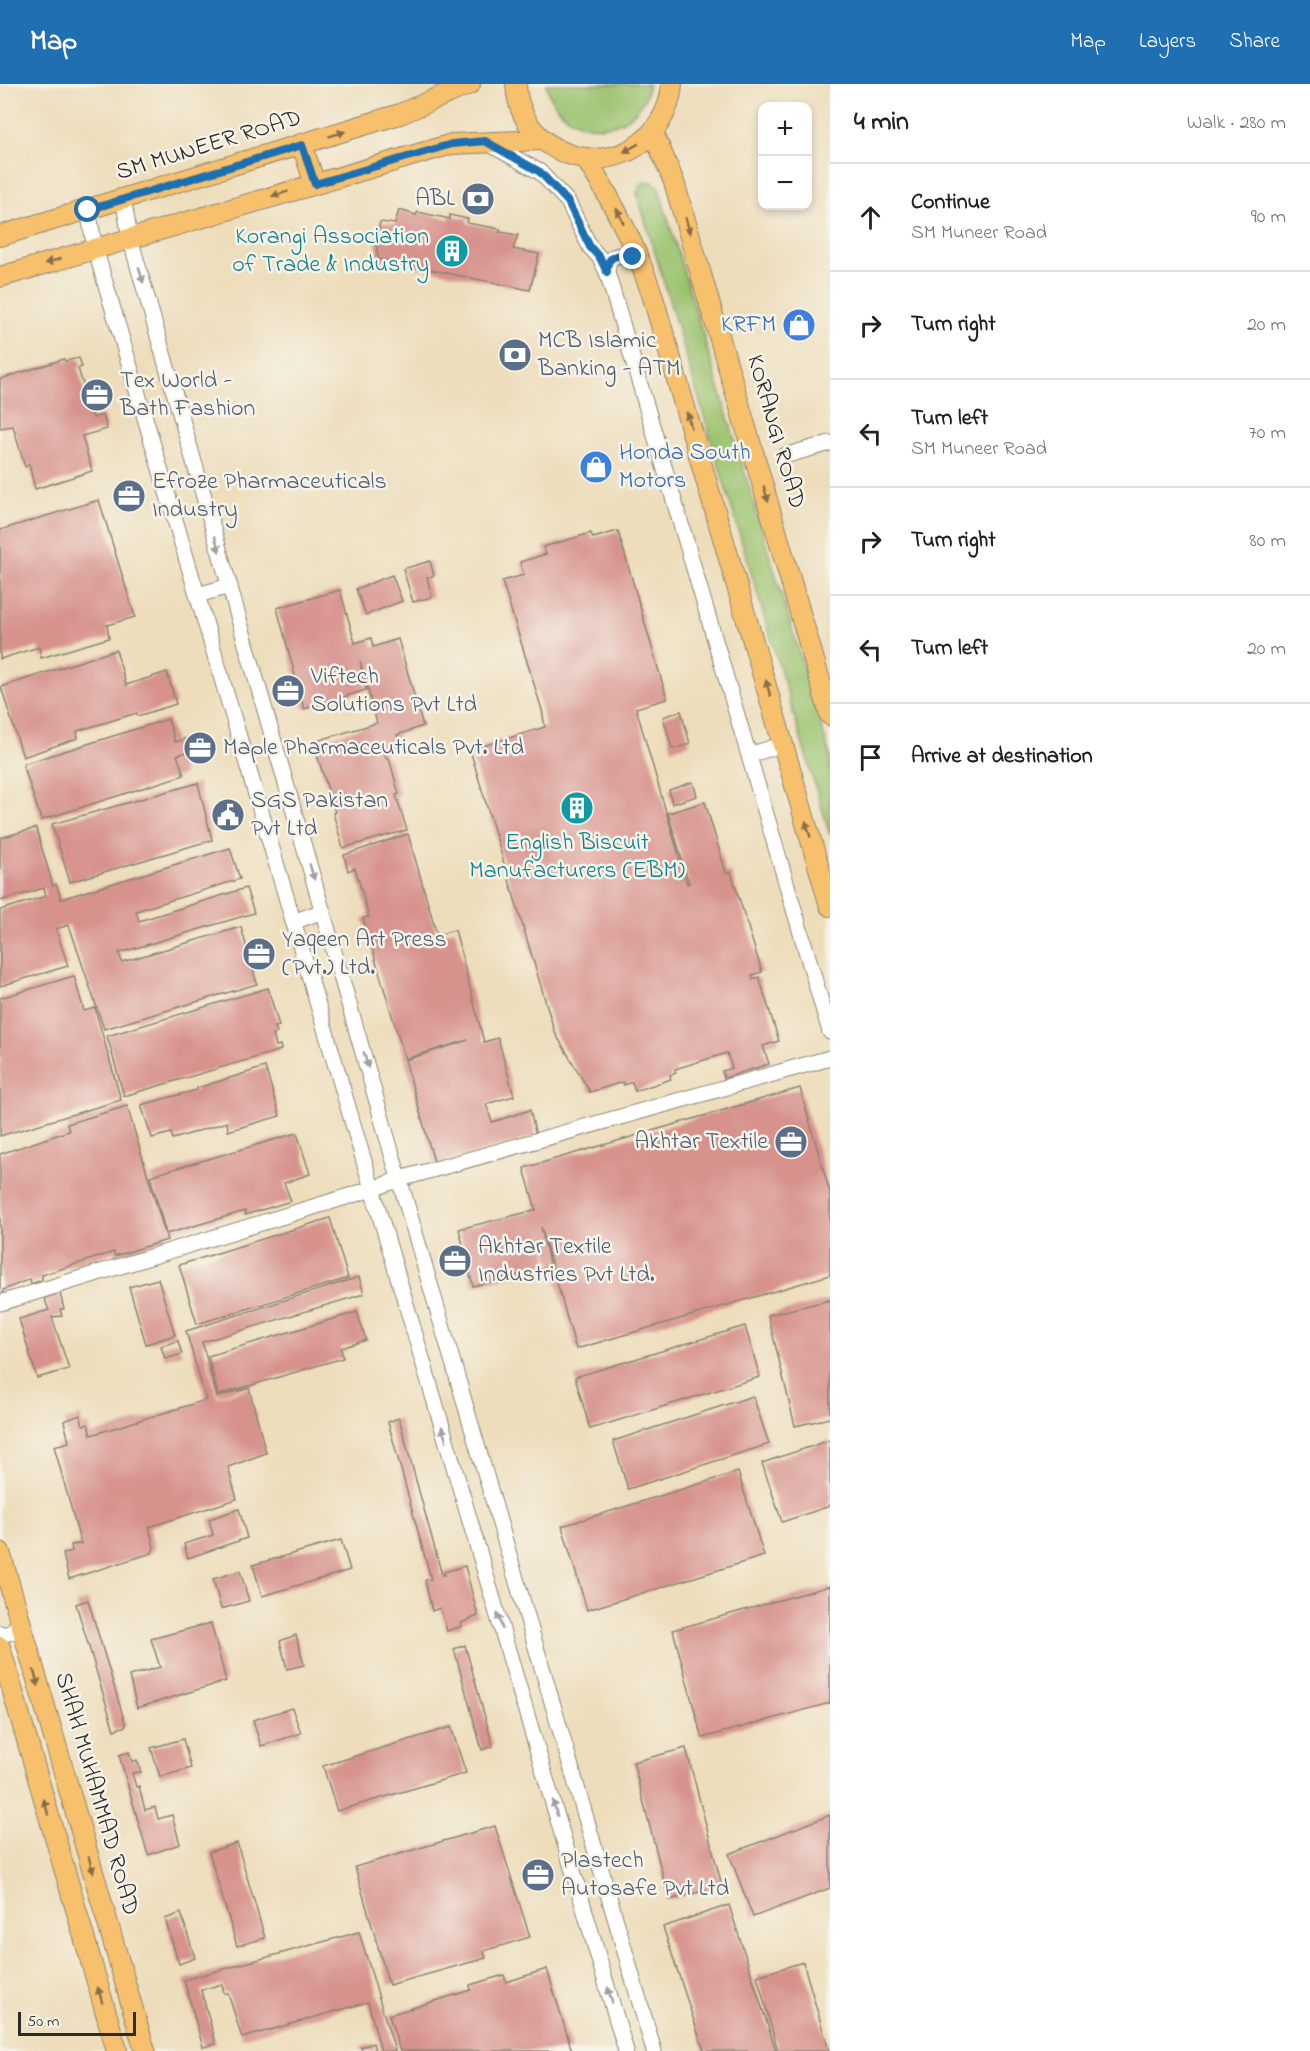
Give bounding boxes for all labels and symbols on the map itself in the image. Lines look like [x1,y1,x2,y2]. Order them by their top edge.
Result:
street label: SM MUNEER ROAD [112,101,306,191]
one-way arrow [328,129,346,138]
one-way arrow [622,143,639,153]
bank icon: ABL [460,181,496,217]
place label: ABL [415,182,455,217]
one-way arrow [271,190,289,199]
route start [74,196,100,222]
one-way arrow [615,208,625,225]
one-way arrow [684,217,693,235]
place label: Korangi Association of Trade & Industry [232,220,429,284]
building icon: Korangi Association of Trade & Industry [434,233,470,269]
route end [619,243,645,269]
one-way arrow [44,257,62,266]
one-way arrow [136,266,146,284]
shop icon: KRFM [781,307,817,343]
place label: KRFM [721,308,776,343]
place label: MCB Islamic Banking - ATM [537,324,681,387]
bank icon: MCB Islamic Banking - ATM [497,337,533,373]
street label: KORANGI ROAD [736,351,814,513]
place label: Tex World - Bath Fashion [119,364,255,427]
office icon: Tex World - Bath Fashion [79,377,115,413]
one-way arrow [684,411,693,429]
place label: Honda South Motors [619,436,751,499]
shop icon: Honda South Motors [578,449,614,485]
place label: Efroze Pharmaceuticals Industry [152,465,387,529]
office icon: Efroze Pharmaceuticals Industry [111,478,147,514]
one-way arrow [762,485,771,503]
one-way arrow [213,535,223,553]
place label: Viftech Solutions Pvt Ltd [310,660,477,723]
office icon: Viftech Solutions Pvt Ltd [270,673,306,709]
one-way arrow [763,679,772,697]
office icon: Maple Pharmaceuticals Pvt. Ltd [182,730,218,766]
place label: Maple Pharmaceuticals Pvt. Ltd [223,731,524,766]
place label: SGS Pakistan Pvt Ltd [251,784,388,847]
building icon: English Biscuit Manufacturers (EBM) [559,790,595,826]
public building icon: SGS Pakistan Pvt Ltd [210,797,246,833]
one-way arrow [803,820,812,838]
place label: English Biscuit Manufacturers (EBM) [469,826,685,889]
one-way arrow [308,863,317,881]
place label: Yaqeen Art Press (Pvt.) Ltd. [282,923,447,986]
office icon: Yaqeen Art Press (Pvt.) Ltd. [241,936,277,972]
one-way arrow [362,1051,371,1069]
office icon: Akhtar Textile [773,1124,809,1160]
place label: Akhtar Textile [634,1125,768,1160]
place label: Akhtar Textile Industries Pvt Ltd. [478,1230,655,1293]
office icon: Akhtar Textile Industries Pvt Ltd. [437,1243,473,1279]
one-way arrow [439,1425,448,1443]
one-way arrow [495,1612,504,1630]
street label: SHAH MUHAMMAD ROAD [44,1668,148,1920]
one-way arrow [32,1669,41,1687]
one-way arrow [41,1798,50,1816]
one-way arrow [550,1799,559,1817]
place label: Plastech Autosafe Pvt Ltd [561,1844,730,1907]
one-way arrow [87,1856,96,1874]
office icon: Plastech Autosafe Pvt Ltd [520,1857,556,1893]
one-way arrow [95,1986,104,2004]
one-way arrow [605,1986,614,2004]
scale bar [18,2009,136,2036]

